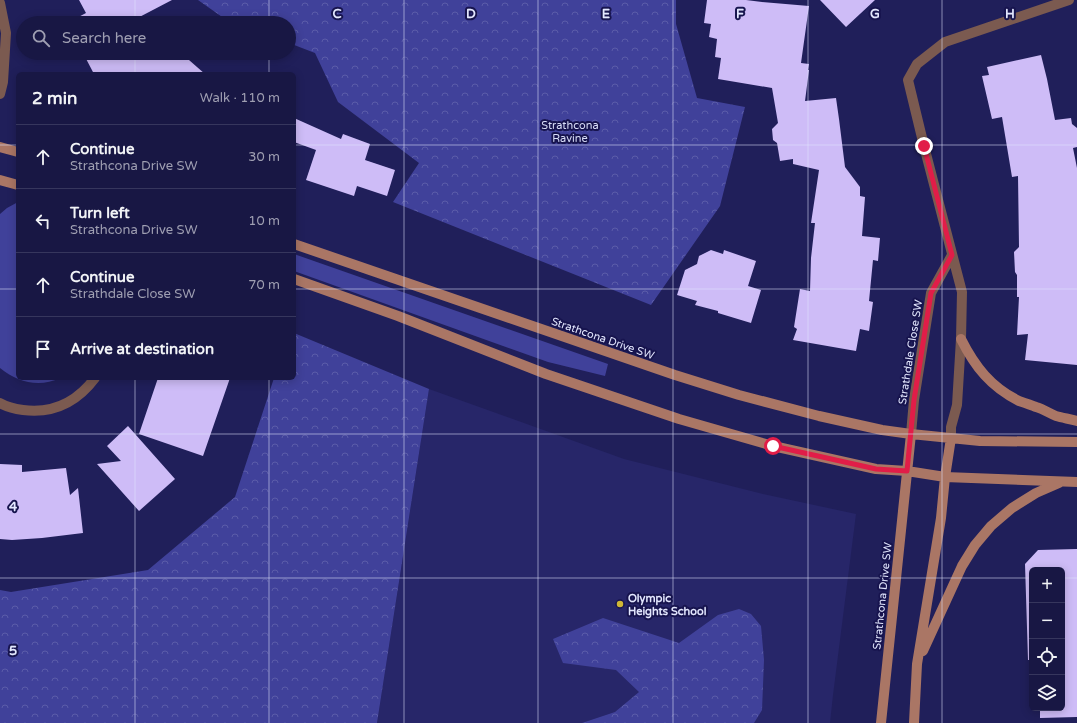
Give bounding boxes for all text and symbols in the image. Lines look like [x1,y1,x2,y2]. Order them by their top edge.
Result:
text: C [332,6,342,22]
text: D [466,6,476,22]
text: E [602,6,610,22]
text: F [736,6,744,22]
text: G [870,6,880,22]
text: H [1005,6,1015,22]
search box [16,16,296,60]
icon: search [30,27,52,49]
text: Search here [62,29,146,47]
text: 2 min [32,88,77,109]
text: Walk · 110 m [200,90,280,106]
park label: Strathcona Ravine [541,119,599,145]
route end [915,137,933,155]
text: Continue [70,140,134,158]
icon: ahead [32,146,54,168]
text: 30 m [248,149,280,165]
text: Strathcona Drive SW [70,158,198,174]
text: Turn left [70,204,130,222]
icon: left [32,210,54,232]
text: 10 m [248,213,280,229]
text: Strathcona Drive SW [70,222,198,238]
text: Continue [70,268,134,286]
icon: ahead [32,274,54,296]
text: 70 m [248,277,280,293]
text: Strathdale Close SW [70,286,196,302]
street label: Strathdale Close SW [896,299,925,406]
street label: Strathcona Drive SW [550,315,656,362]
icon: arrive [32,338,54,360]
text: Arrive at destination [70,340,214,358]
route start [764,437,782,455]
text: 4 [9,499,18,515]
street label: Strathcona Drive SW [870,542,895,650]
map controls [1029,567,1065,711]
button: + [1029,567,1065,603]
place label: Olympic Heights School [628,592,707,619]
marker: Olympic Heights School [615,599,625,609]
button: − [1029,603,1065,639]
button: locate [1029,639,1065,675]
text: 5 [9,643,17,659]
button: layers [1029,675,1065,711]

